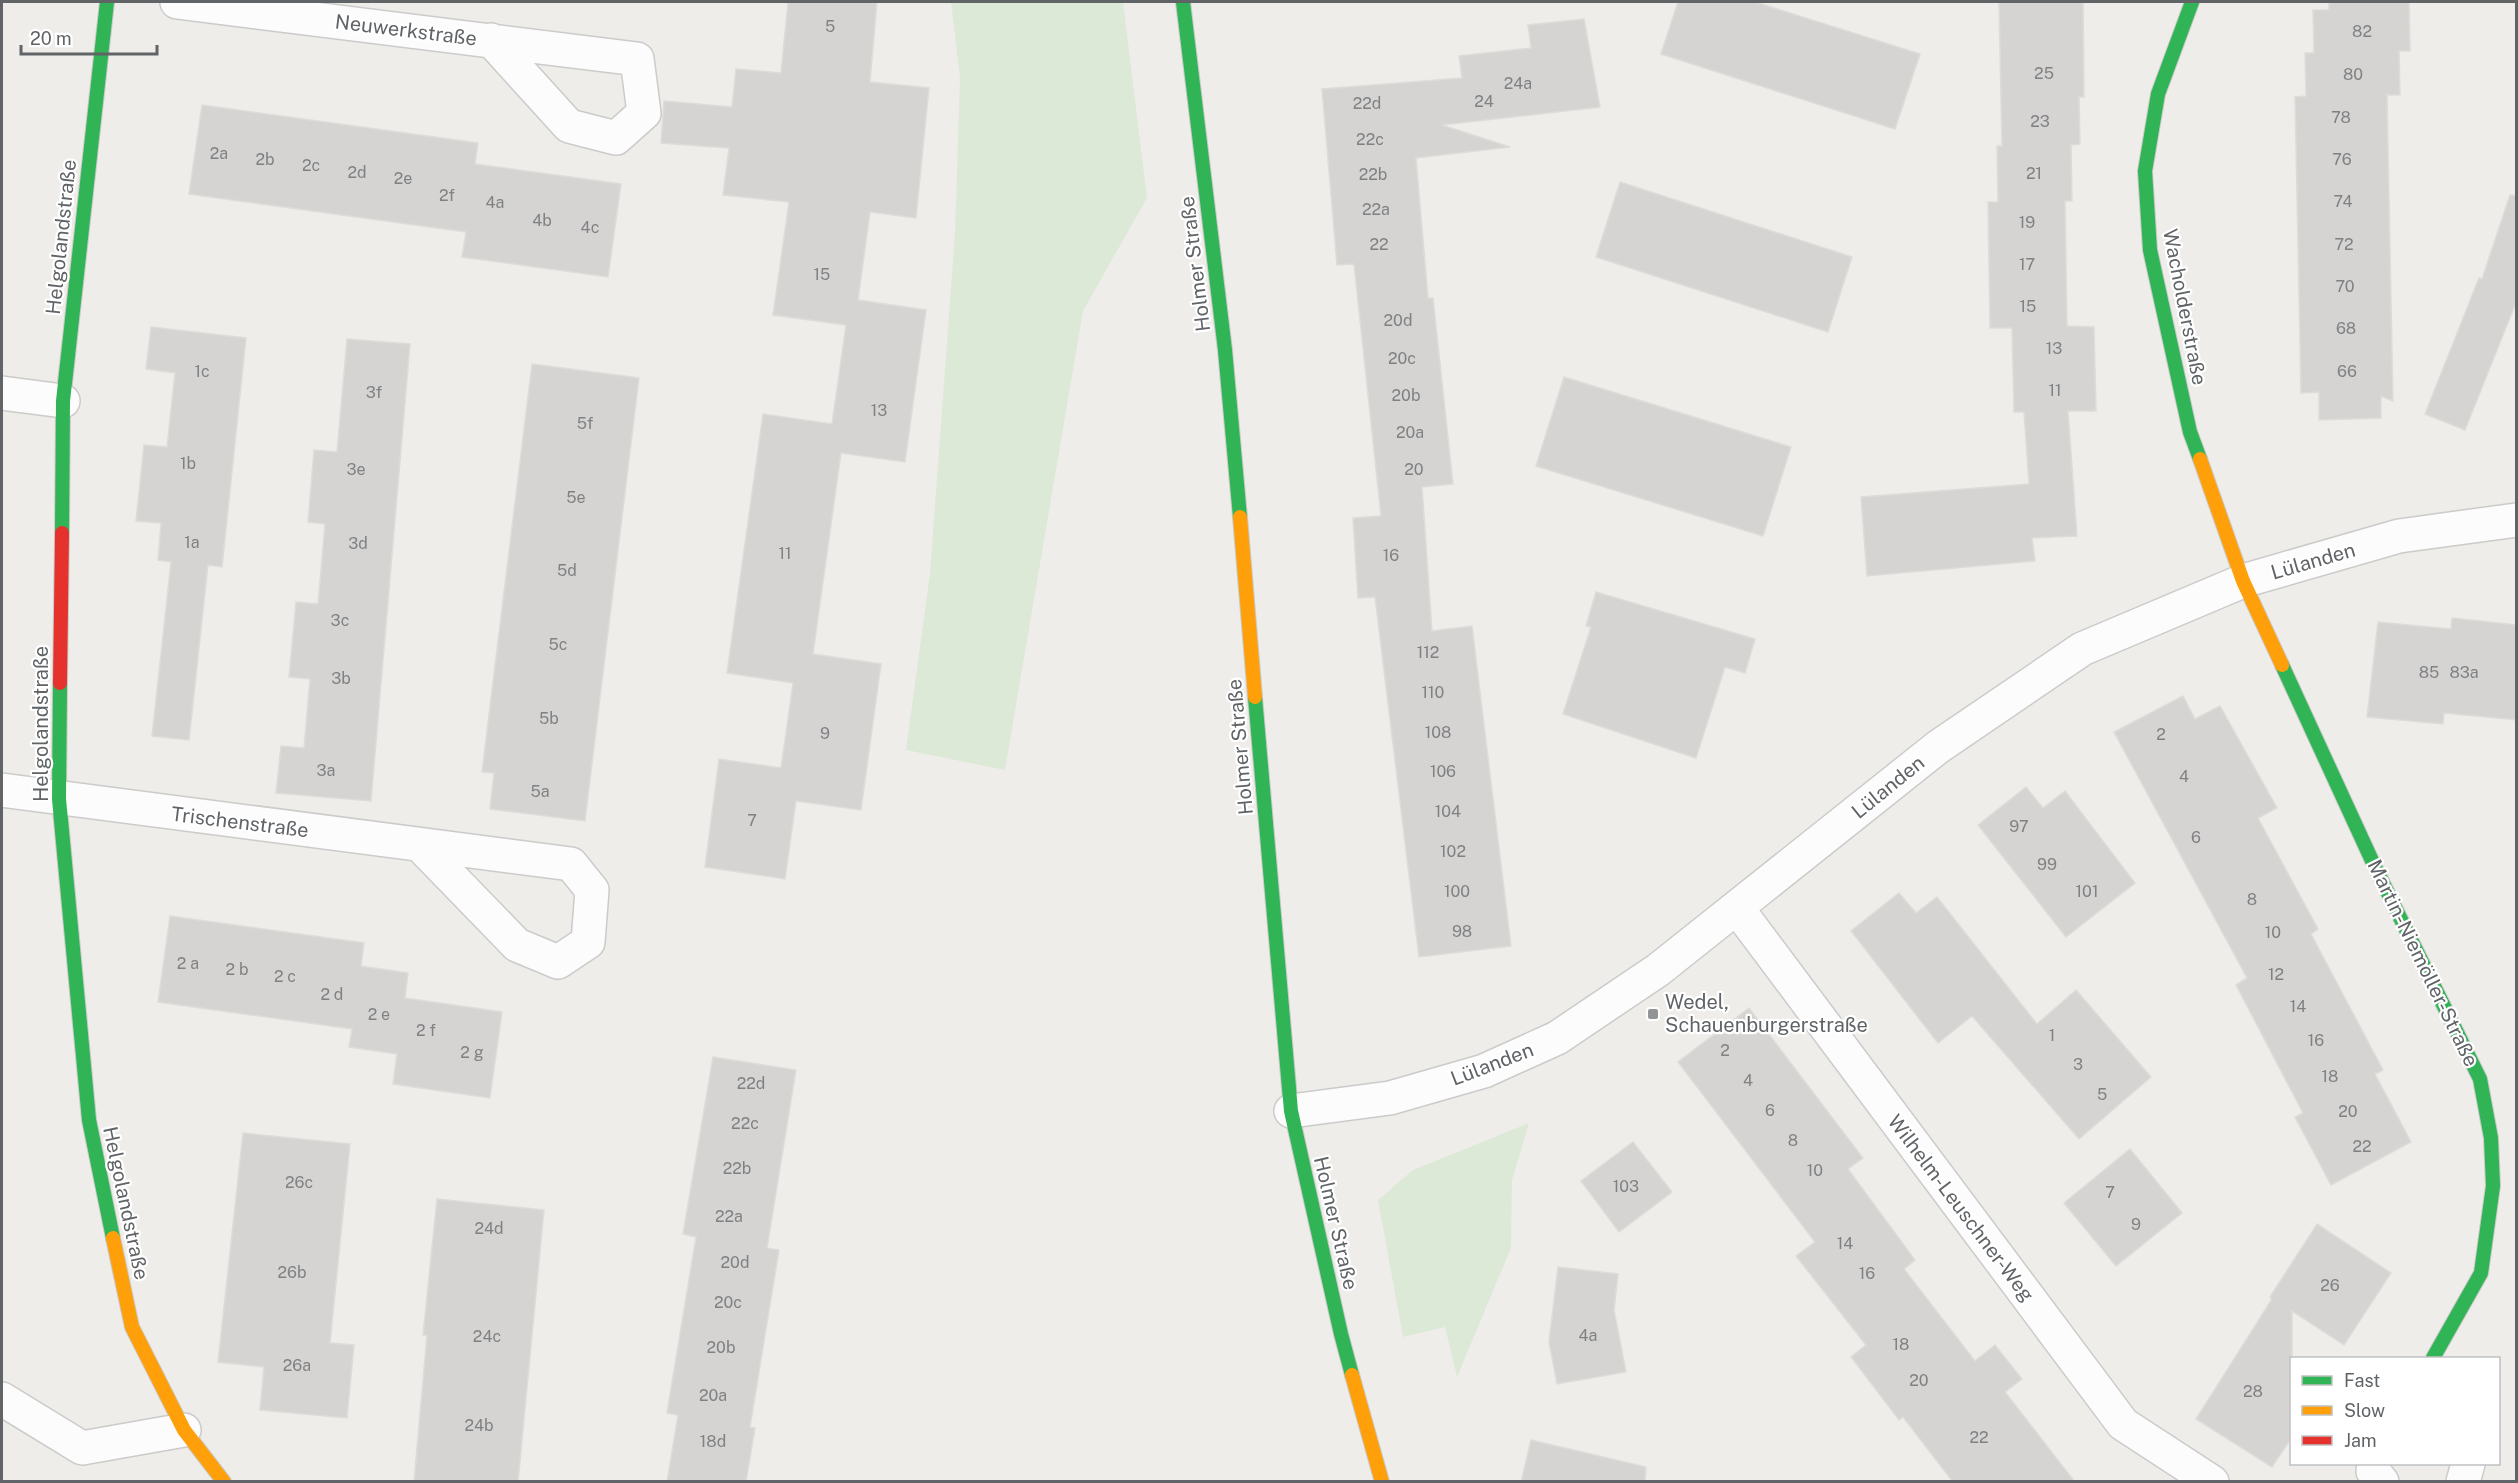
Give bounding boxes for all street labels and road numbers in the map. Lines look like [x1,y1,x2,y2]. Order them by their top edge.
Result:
street label: Neuwerkstraße [334,9,478,51]
street label: Helgolandstraße [41,158,81,316]
street label: Holmer Straße [1175,195,1215,333]
street label: Wacholderstraße [2158,227,2212,387]
street label: Lülanden [2268,538,2358,584]
street label: Helgolandstraße [29,646,53,802]
street label: Holmer Straße [1222,678,1258,816]
street label: Lülanden [1847,750,1929,824]
street label: Trischenstraße [170,802,310,842]
street label: Martin-Niemöller-Straße [2362,856,2484,1070]
street label: Lülanden [1447,1037,1537,1091]
street label: Wilhelm-Leuschner-Weg [1883,1110,2039,1306]
street label: Helgolandstraße [98,1124,154,1282]
street label: Holmer Straße [1309,1154,1363,1292]

